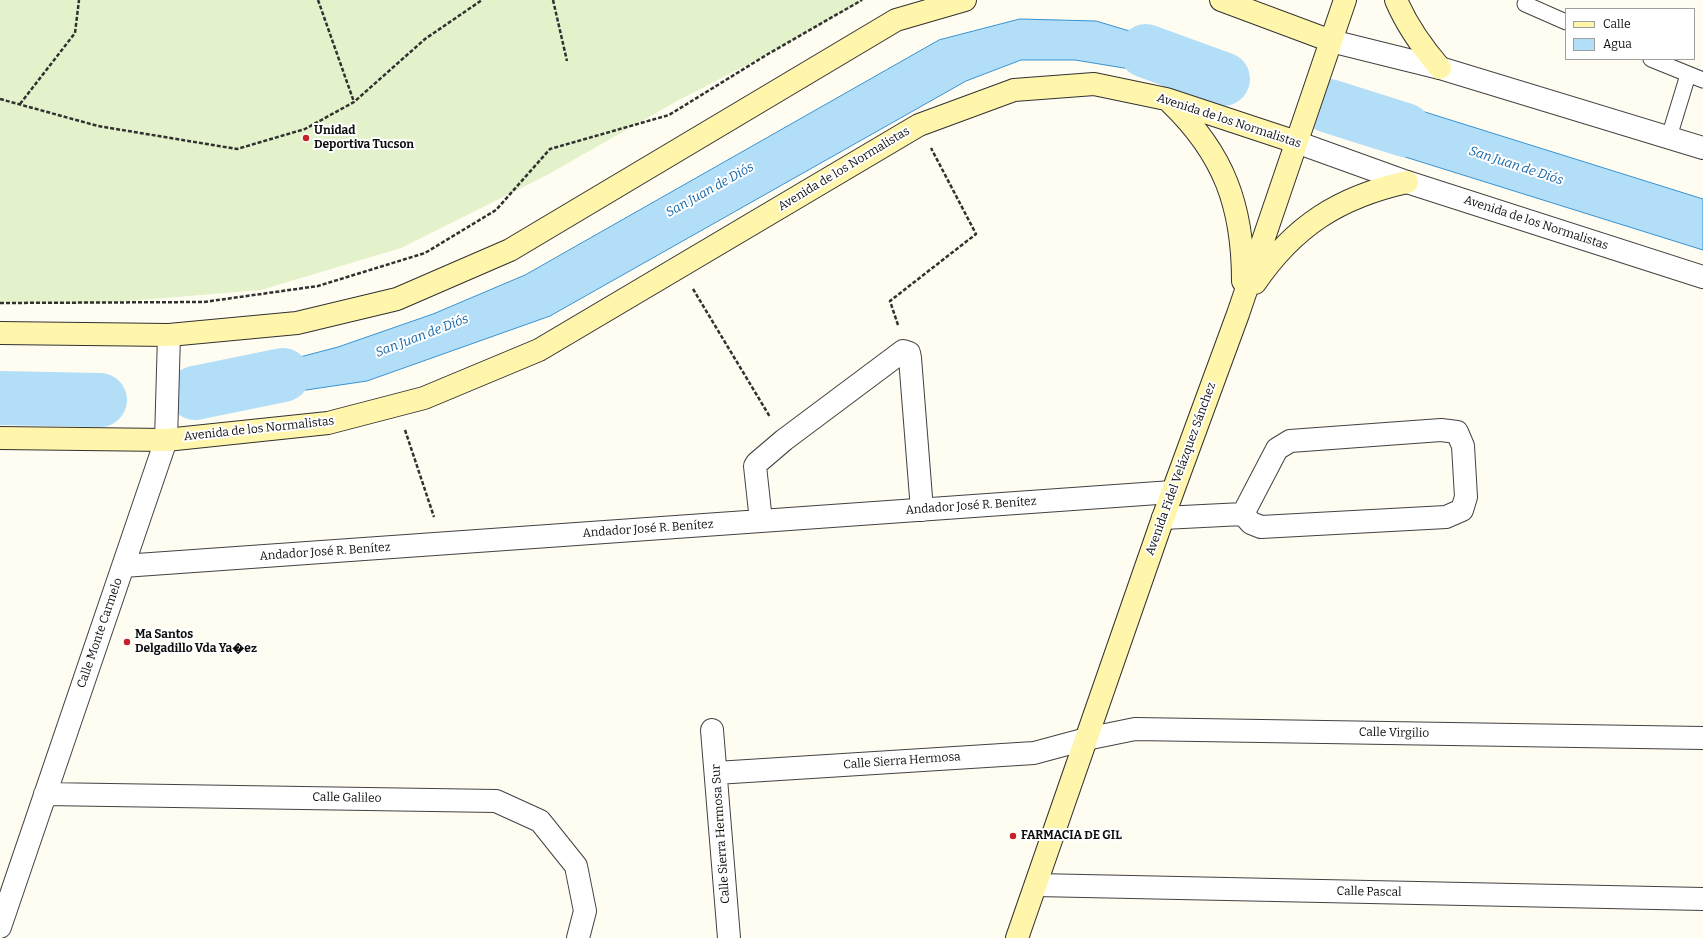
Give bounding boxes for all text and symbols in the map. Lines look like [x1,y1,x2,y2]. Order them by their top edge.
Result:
legend [1565,8,1695,60]
text: Calle [1603,17,1631,31]
text: Agua [1603,37,1632,51]
street label: Avenida de los Normalistas [1155,91,1303,151]
place label: Unidad Deportiva Tucson [314,124,414,152]
street label: Avenida de los Normalistas [776,124,912,214]
marker: Unidad Deportiva Tucson [301,133,311,143]
water label: San Juan de Diós [1467,143,1565,189]
water label: San Juan de Diós [663,159,757,221]
street label: Avenida de los Normalistas [1462,193,1610,253]
water label: San Juan de Diós [373,311,471,361]
street label: Avenida Fidel Velázquez Sánchez [1143,381,1219,557]
street label: Avenida de los Normalistas [183,414,335,444]
street label: Andador José R. Benítez [905,494,1037,518]
street label: Andador José R. Benítez [582,517,714,541]
street label: Andador José R. Benítez [259,540,391,564]
street label: Calle Monte Carmelo [74,576,126,690]
place label: Ma Santos Delgadillo Vda Ya�ez [135,628,257,656]
marker: Ma Santos Delgadillo Vda Ya�ez [122,637,132,647]
street label: Calle Virgilio [1359,725,1429,741]
street label: Calle Sierra Hermosa [843,750,961,772]
street label: Calle Sierra Hermosa Sur [709,764,733,904]
street label: Calle Galileo [312,790,382,806]
place label: FARMACIA DE GIL [1021,829,1122,843]
marker: FARMACIA DE GIL [1008,831,1018,841]
street label: Calle Pascal [1336,884,1402,900]

